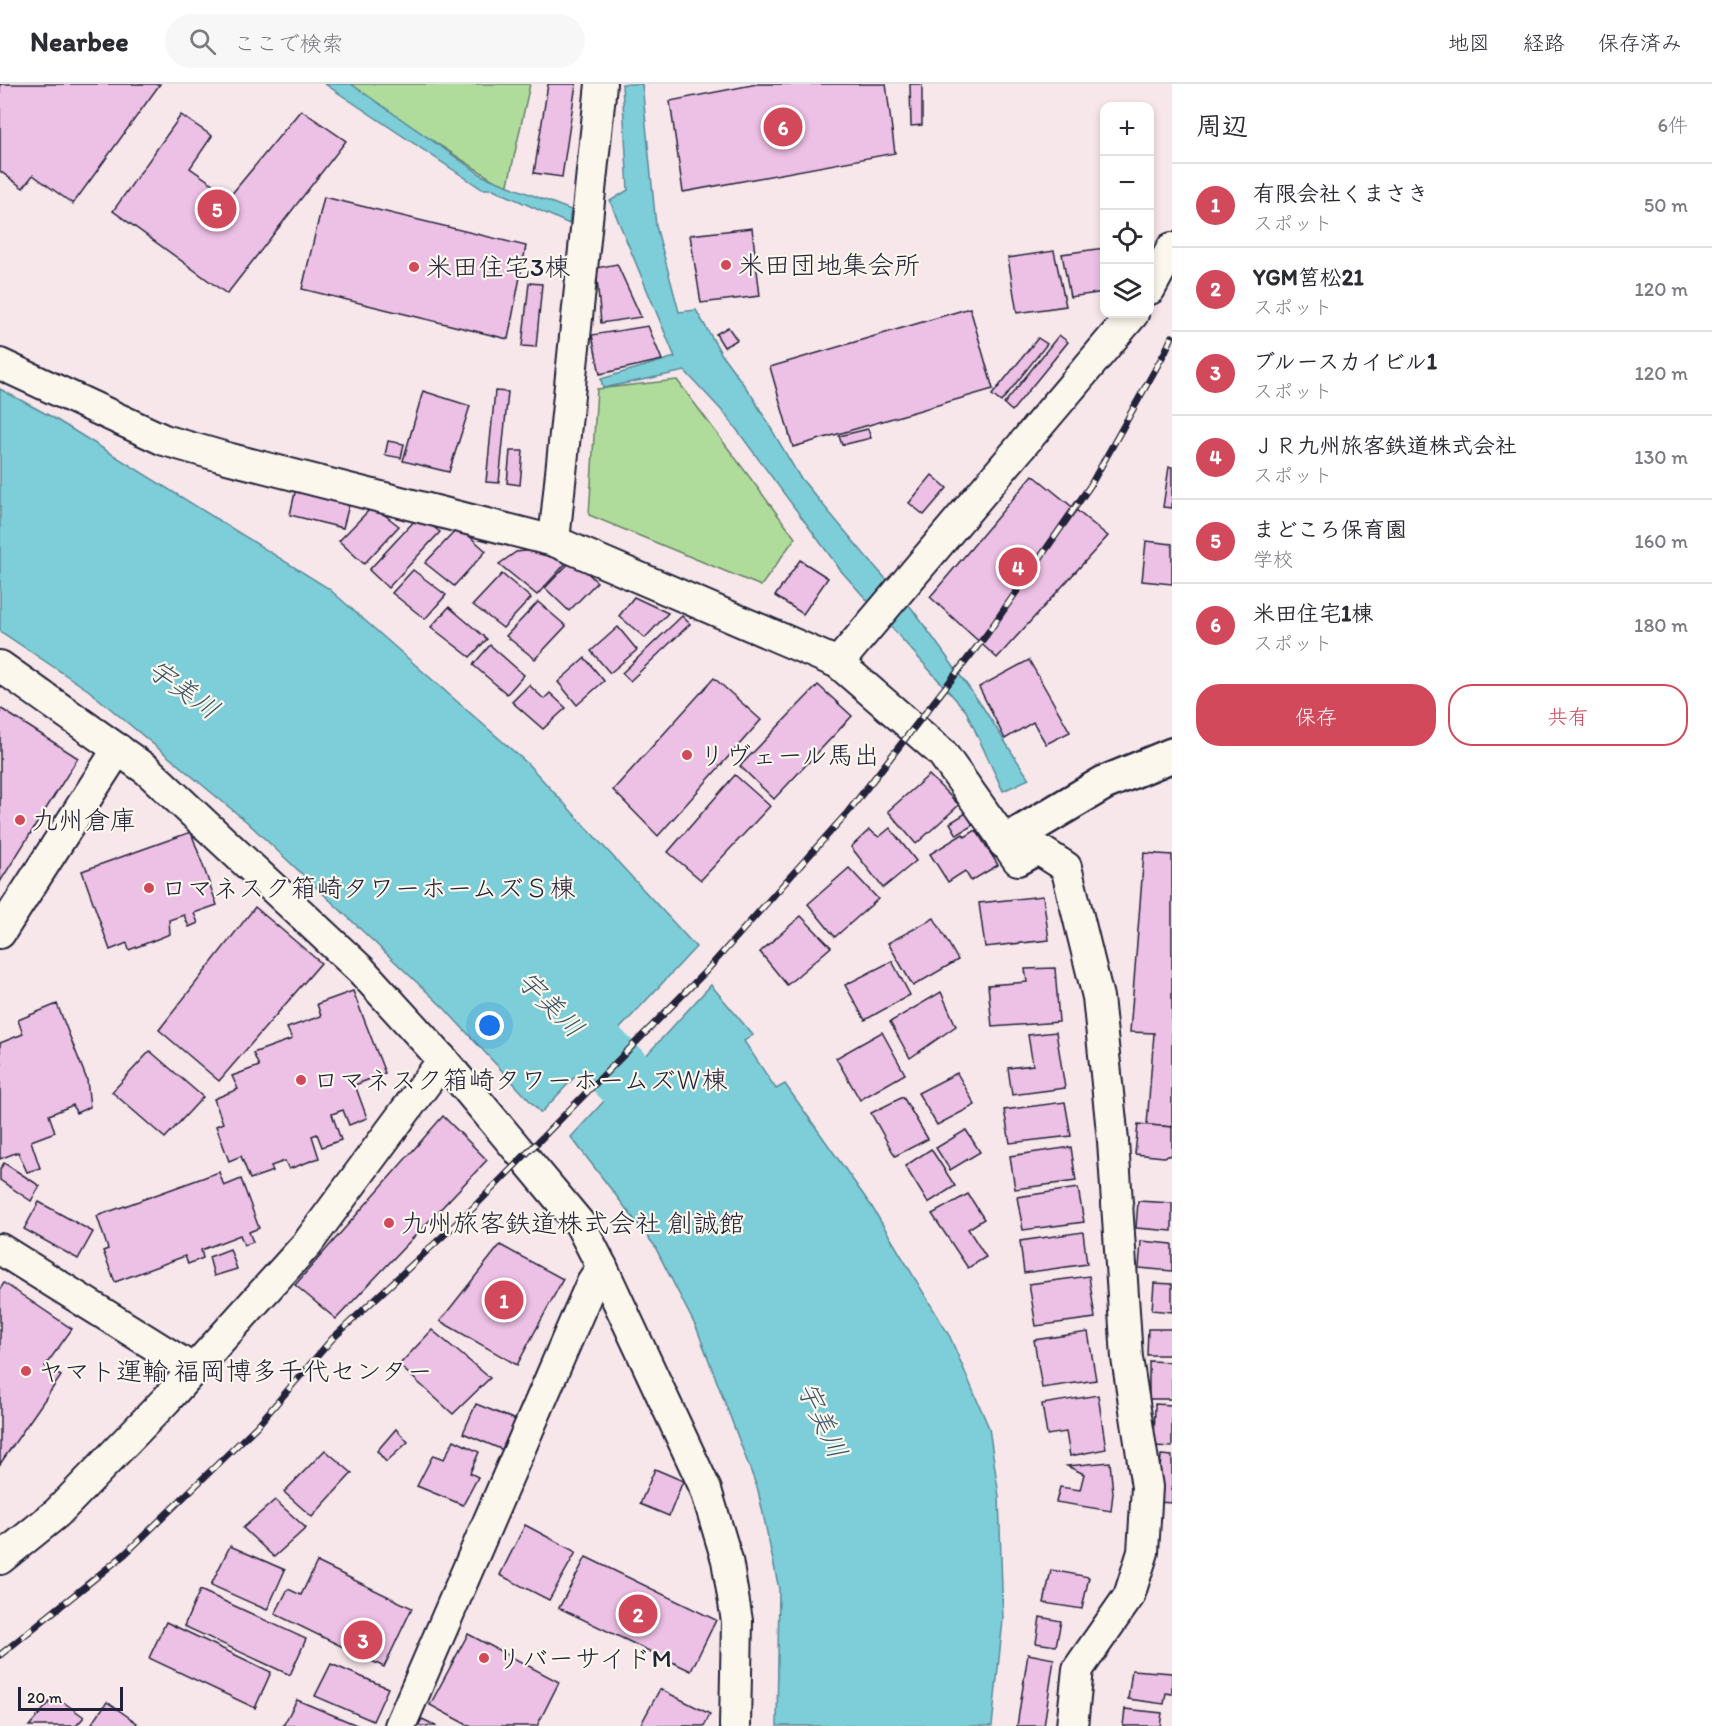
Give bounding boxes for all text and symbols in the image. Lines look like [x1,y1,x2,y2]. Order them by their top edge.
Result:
search box [165,14,585,68]
text: Nearbee [30,24,129,58]
icon: search [186,25,219,58]
text: ここで検索 [234,30,344,57]
text: 地図 [1448,30,1490,55]
text: 経路 [1523,30,1565,55]
text: 保存済み [1598,30,1682,55]
map controls [1100,102,1154,318]
button: + [1100,102,1154,156]
pin: 6 [764,104,802,150]
text: 周辺 [1196,110,1248,142]
text: 6件 [1657,113,1688,137]
button: − [1100,156,1154,210]
text: 有限会社くまさき [1253,180,1429,207]
pin: 5 [198,186,236,232]
text: 1 [1211,193,1220,217]
text: 50 m [1644,193,1688,217]
button: locate [1100,210,1154,264]
text: スポット [1253,211,1333,235]
place label: 米田団地集会所 [738,249,920,281]
place label: 米田住宅3棟 [426,251,570,283]
marker: 米田団地集会所 [719,258,733,272]
marker: 米田住宅3棟 [407,260,421,274]
button: layers [1100,264,1154,318]
text: YGM筥松21 [1253,264,1364,291]
text: 2 [1210,277,1221,301]
text: 120 m [1635,277,1688,301]
text: スポット [1253,295,1333,319]
text: ブルースカイビル1 [1253,348,1437,375]
text: 3 [1210,361,1221,385]
text: 120 m [1635,361,1688,385]
text: スポット [1253,379,1333,403]
text: ＪＲ九州旅客鉄道株式会社 [1253,432,1517,459]
text: 4 [1209,445,1222,469]
text: 130 m [1634,445,1688,469]
text: スポット [1253,463,1333,487]
text: まどころ保育園 [1253,516,1407,543]
text: 5 [1210,529,1221,553]
text: 160 m [1635,529,1688,553]
pin: 4 [998,544,1038,590]
text: 学校 [1253,547,1293,571]
text: 米田住宅1棟 [1253,600,1373,627]
text: 6 [1210,613,1221,637]
text: 180 m [1634,613,1688,637]
text: スポット [1253,631,1333,655]
water label: 宇美川 [142,652,226,726]
button: 保存 [1196,684,1436,746]
button: 共有 [1448,684,1688,746]
place label: リヴェール馬出 [699,739,879,771]
marker: リヴェール馬出 [680,748,694,762]
place label: 九州倉庫 [32,804,136,836]
marker: 九州倉庫 [13,813,27,827]
place label: ロマネスク箱崎タワーホームズＳ棟 [161,872,575,904]
marker: ロマネスク箱崎タワーホームズＳ棟 [142,881,156,895]
water label: 宇美川 [511,964,591,1044]
your location [475,1011,504,1040]
place label: ロマネスク箱崎タワーホームズＷ棟 [313,1064,727,1096]
marker: ロマネスク箱崎タワーホームズＷ棟 [294,1073,308,1087]
place label: 九州旅客鉄道株式会社 創誠館 [401,1207,745,1239]
marker: 九州旅客鉄道株式会社 創誠館 [382,1216,396,1230]
pin: 1 [484,1278,524,1322]
place label: ヤマト運輸 福岡博多千代センター [38,1355,433,1387]
marker: ヤマト運輸 福岡博多千代センター [19,1364,33,1378]
water label: 宇美川 [791,1376,855,1464]
pin: 2 [618,1592,658,1636]
pin: 3 [344,1618,382,1662]
place label: リバーサイドM [496,1642,672,1674]
marker: リバーサイドM [477,1651,491,1665]
scale bar [18,1684,123,1712]
text: 20 m [27,1688,62,1707]

